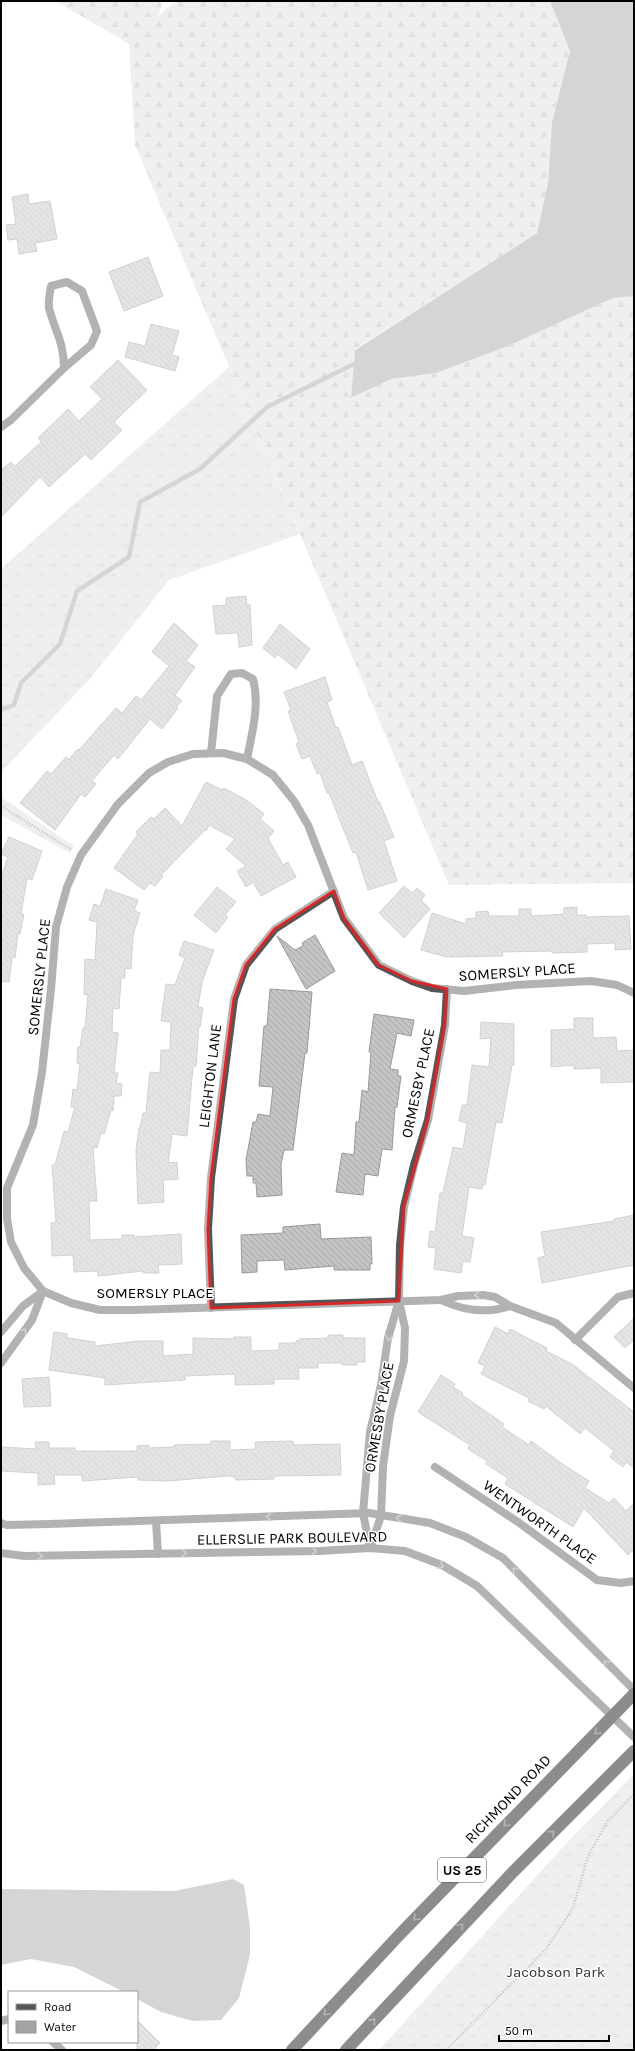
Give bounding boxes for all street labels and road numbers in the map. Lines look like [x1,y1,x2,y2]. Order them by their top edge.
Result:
street label: SOMERSLY PLACE [24,918,54,1036]
street label: SOMERSLY PLACE [458,959,576,985]
street label: LEIGHTON LANE [195,1023,225,1129]
street label: ORMESBY PLACE [398,1026,438,1140]
street label: SOMERSLY PLACE [96,1284,214,1302]
street label: ORMESBY PLACE [360,1360,398,1474]
street label: WENTWORTH PLACE [480,1476,600,1568]
street label: ELLERSLIE PARK BOULEVARD [197,1527,387,1549]
street label: RICHMOND ROAD [461,1751,555,1847]
road number: US 25 [438,1858,486,1882]

